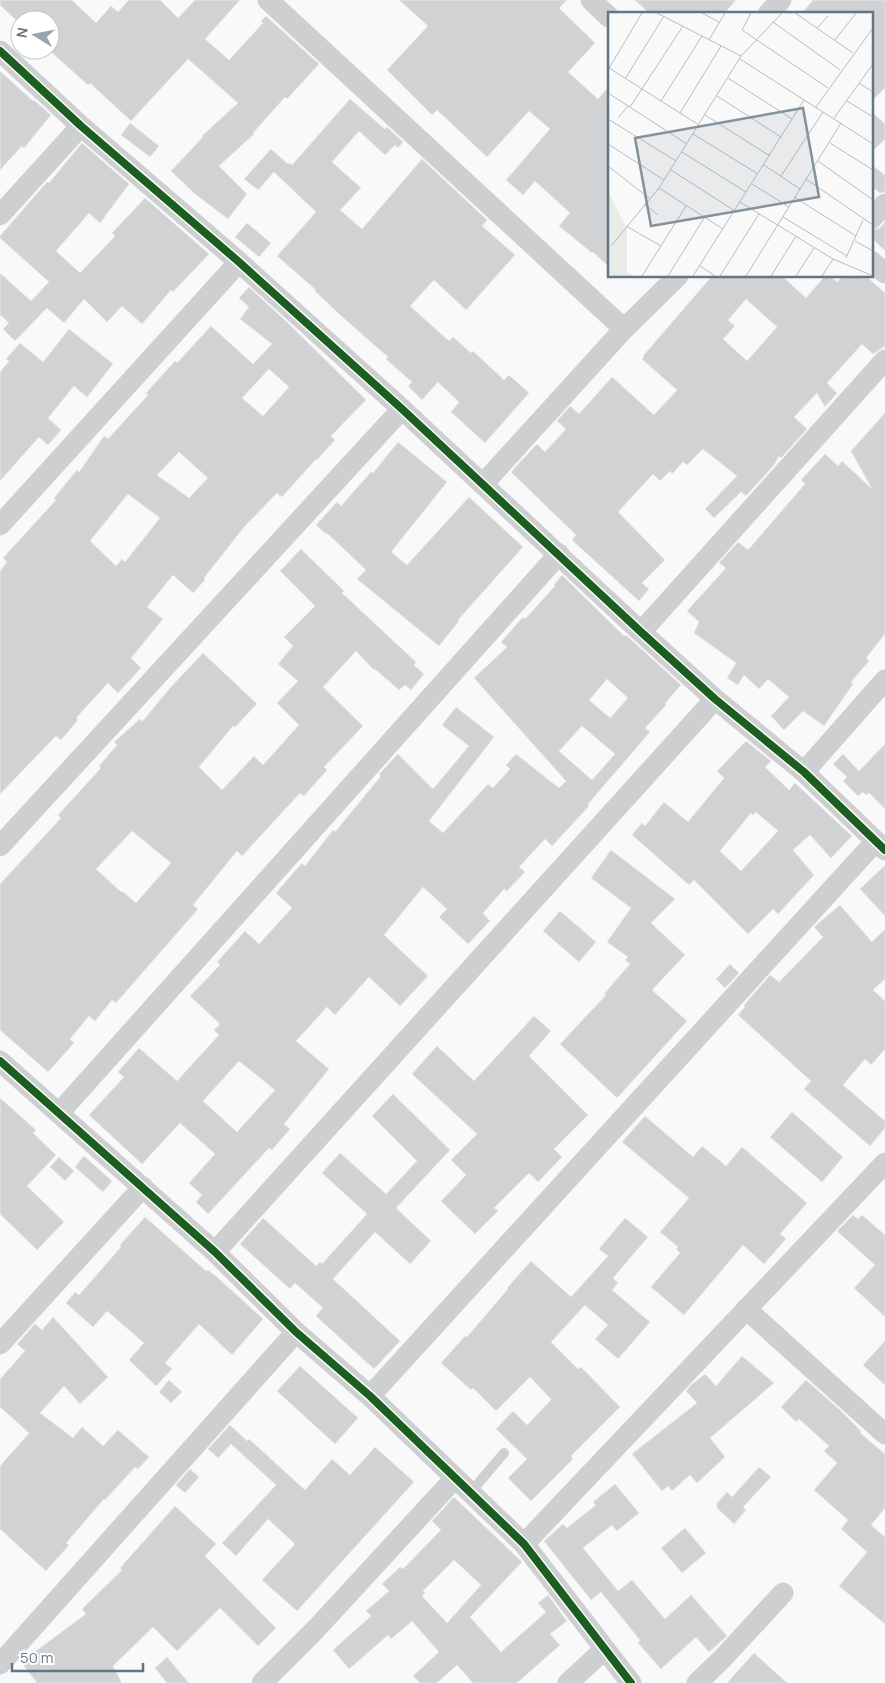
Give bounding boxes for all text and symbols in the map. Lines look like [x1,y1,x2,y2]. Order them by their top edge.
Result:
north arrow [10,10,60,60]
inset map [608,12,872,278]
text: N [11,26,32,39]
scale bar [12,1640,144,1672]
text: 50 m [20,1647,54,1668]

